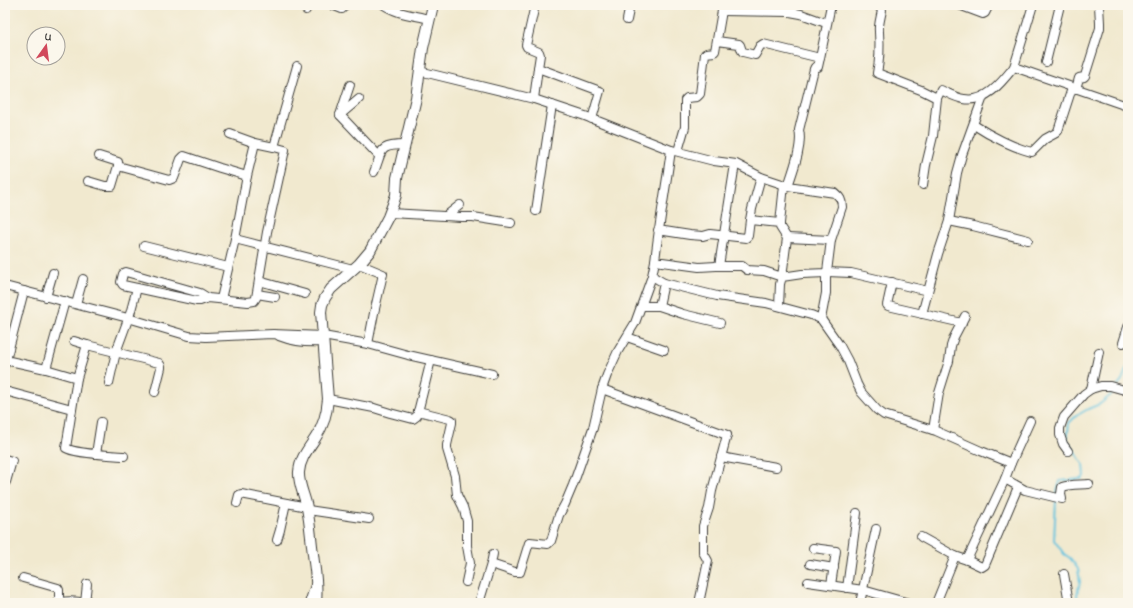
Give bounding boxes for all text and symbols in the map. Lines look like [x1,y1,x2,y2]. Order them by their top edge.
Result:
north arrow [26,26,66,66]
text: U [43,29,54,46]

